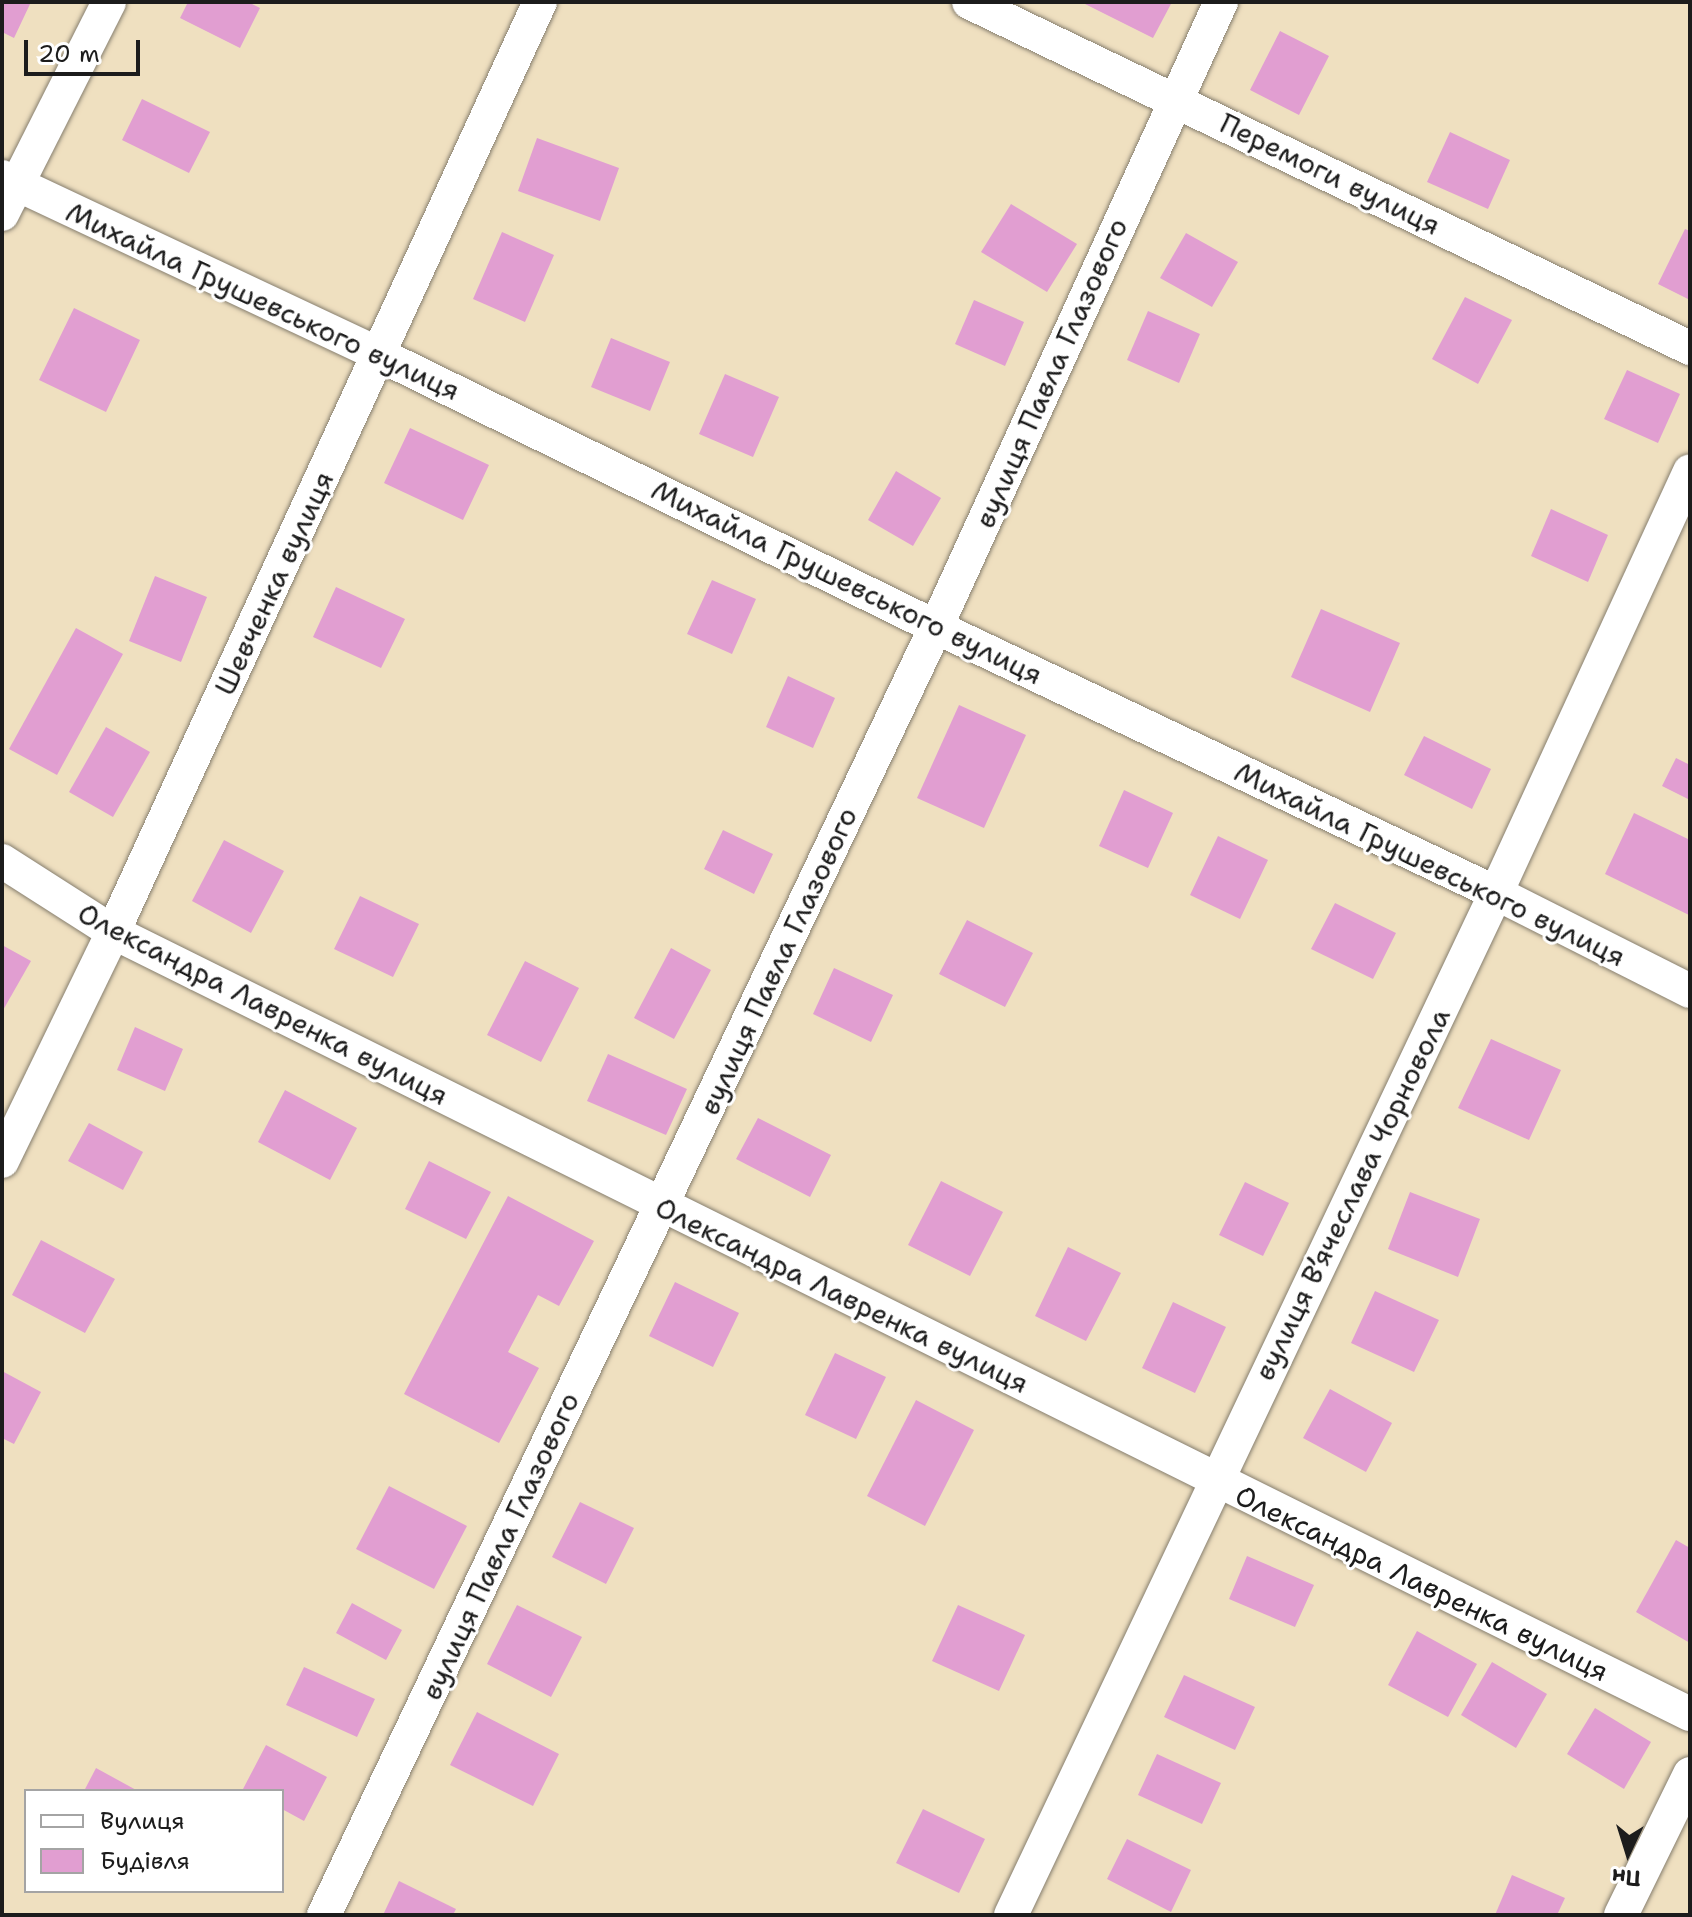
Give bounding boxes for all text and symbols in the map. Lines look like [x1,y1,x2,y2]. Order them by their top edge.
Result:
scale bar [28,24,144,74]
text: 20 m [38,38,100,70]
street label: Перемоги вулиця [1214,106,1446,242]
street label: Михайла Грушевського вулиця [61,195,465,407]
street label: вулиця Павла Глазового [967,213,1135,533]
street label: Шевченка вулиця [207,466,341,700]
street label: Михайла Грушевського вулиця [646,473,1048,691]
street label: Михайла Грушевського вулиця [1229,755,1631,973]
street label: вулиця Павла Глазового [692,802,864,1120]
street label: Олександра Лавренка вулиця [72,896,454,1112]
street label: вулиця В’ячеслава Чорновола [1247,1002,1457,1386]
street label: Олександра Лавренка вулиця [650,1190,1034,1400]
street label: вулиця Павла Глазового [414,1387,586,1705]
street label: Олександра Лавренка вулиця [1230,1478,1614,1688]
legend [24,1789,284,1893]
text: Вулиця [100,1805,185,1837]
north arrow [1588,1813,1668,1893]
text: Будівля [100,1845,190,1877]
text: Пн [1611,1862,1642,1893]

